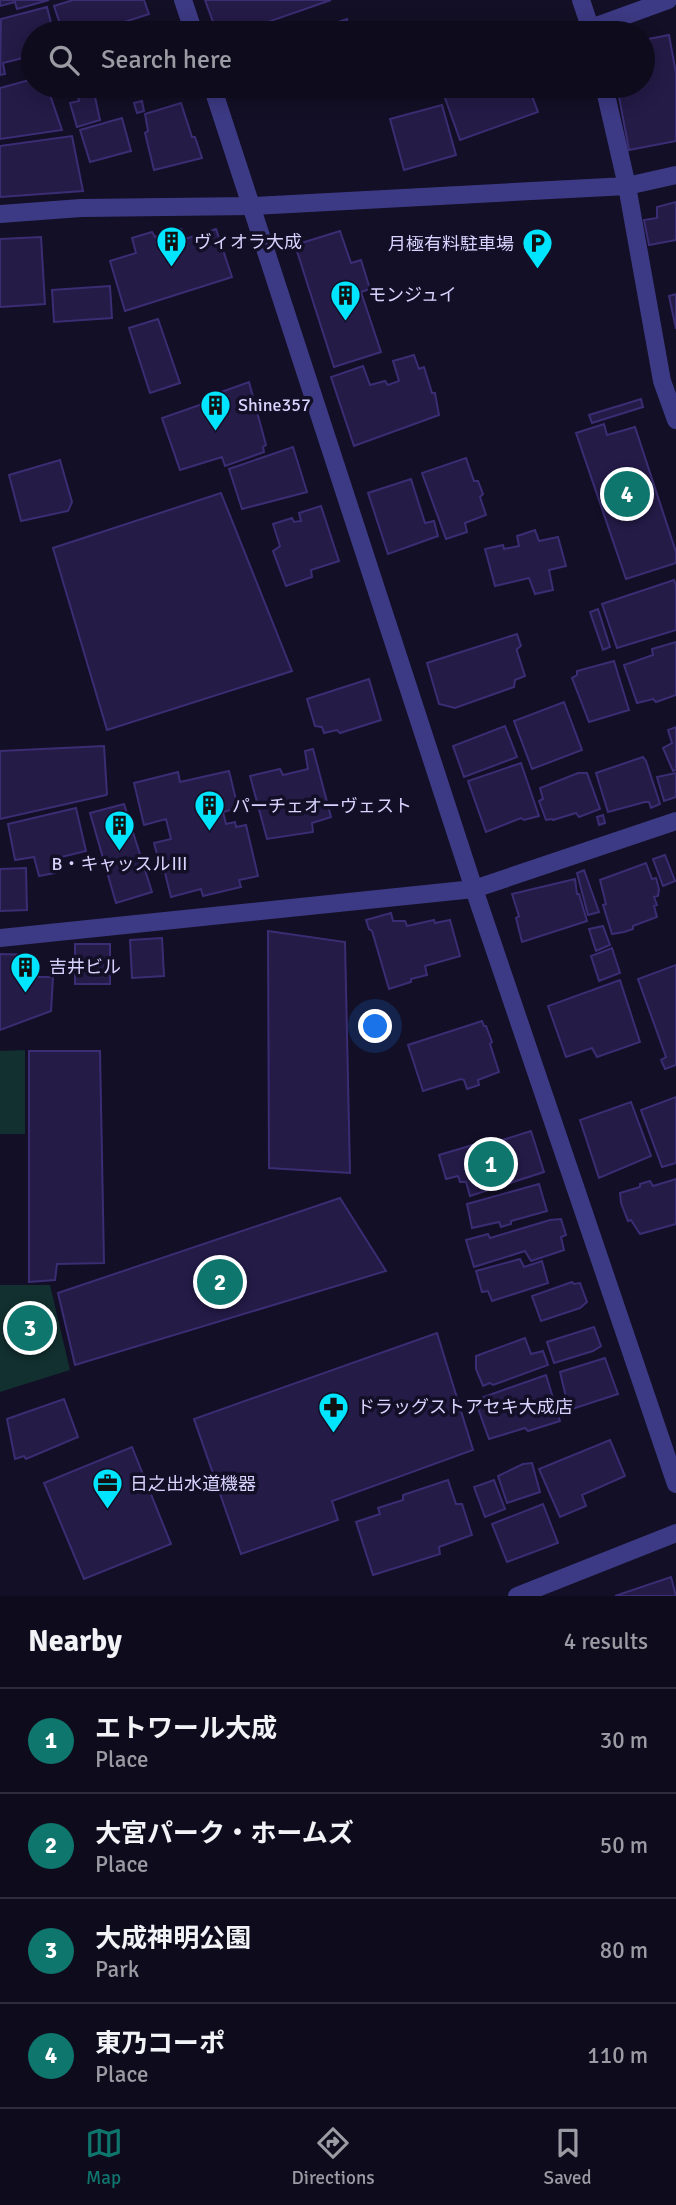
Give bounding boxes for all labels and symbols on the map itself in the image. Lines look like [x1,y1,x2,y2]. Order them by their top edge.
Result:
building icon: ヴィオラ大成 [154,225,188,269]
parking icon: 月極有料駐車場 [520,227,554,271]
place label: ヴィオラ大成 [194,231,302,253]
place label: 月極有料駐車場 [388,233,514,255]
building icon: モンジュイ [328,278,362,322]
place label: モンジュイ [368,284,457,306]
building icon: Shine357 [198,388,232,432]
place label: Shine357 [238,394,311,416]
pin: 4 [604,468,650,520]
building icon: パーチェオーヴェスト [192,789,226,833]
place label: パーチェオーヴェスト [232,795,412,817]
building icon: B・キャッスルⅢ [103,809,137,853]
place label: B・キャッスルⅢ [52,853,188,875]
building icon: 吉井ビル [9,950,43,994]
place label: 吉井ビル [49,956,121,978]
your location [358,1009,392,1043]
pin: 1 [468,1138,514,1190]
pin: 2 [197,1256,243,1308]
pin: 3 [7,1302,53,1354]
pharmacy icon: ドラッグストアセキ大成店 [317,1390,351,1434]
place label: ドラッグストアセキ大成店 [357,1396,573,1418]
office icon: 日之出水道機器 [90,1467,124,1511]
place label: 日之出水道機器 [130,1473,256,1495]

